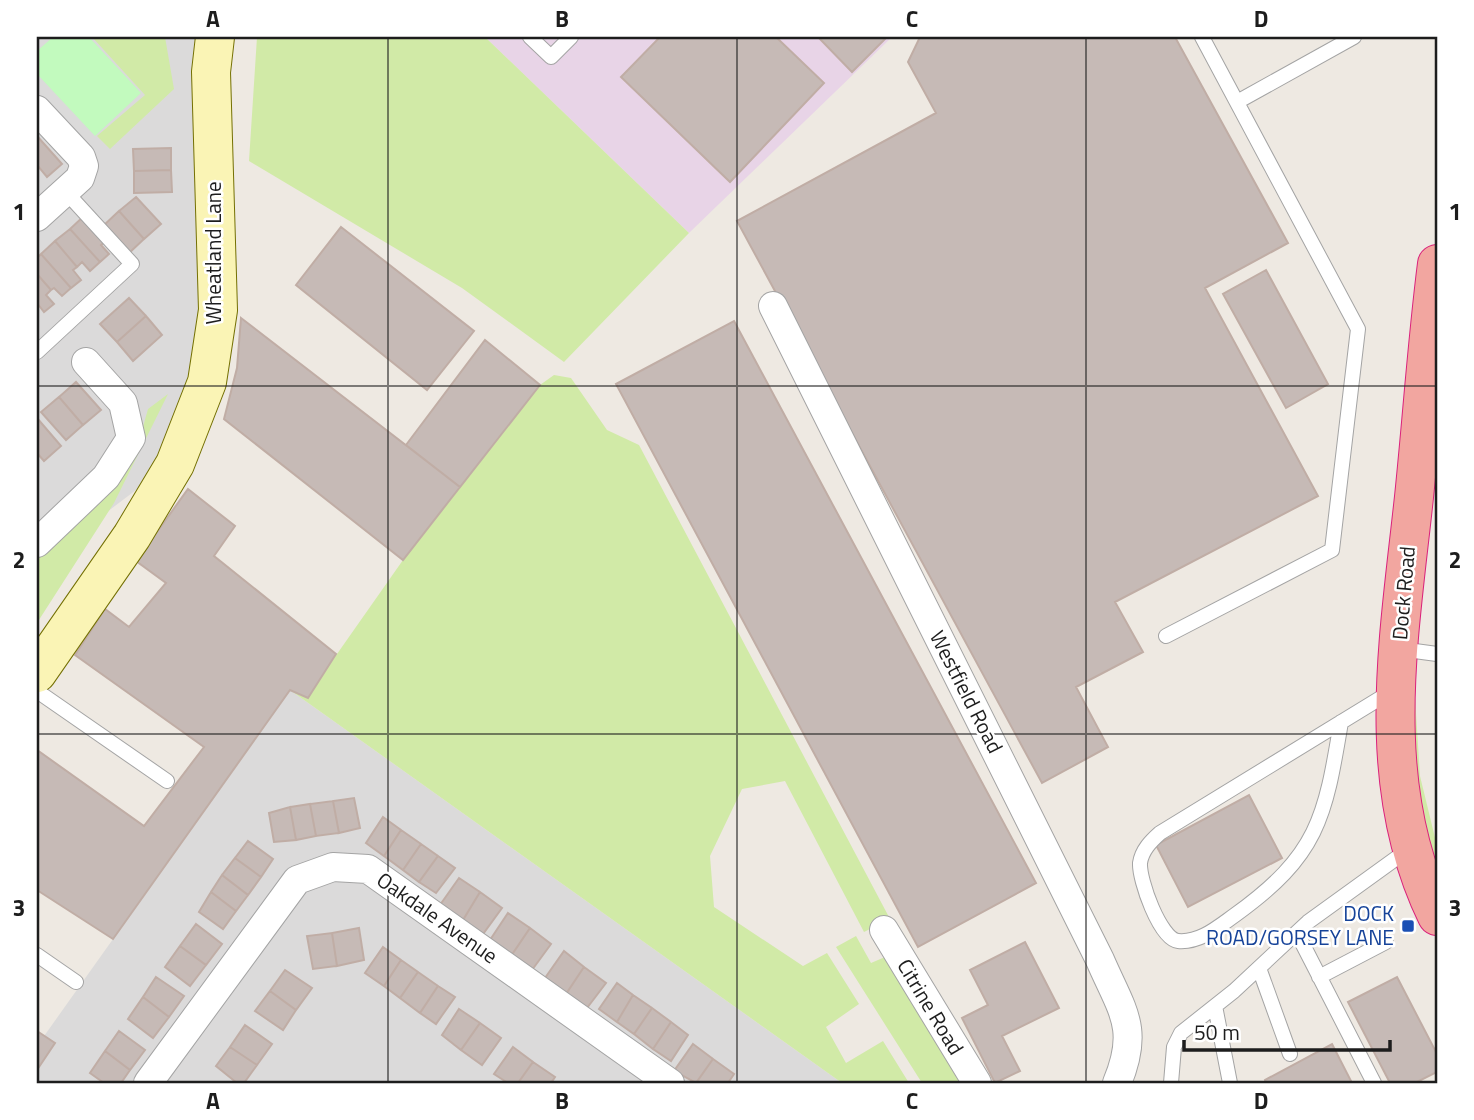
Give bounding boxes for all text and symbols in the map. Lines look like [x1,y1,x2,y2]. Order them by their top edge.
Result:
text: A [206,1,220,36]
text: B [555,1,569,36]
text: C [906,1,918,36]
text: D [1254,1,1268,36]
street label: Wheatland Lane [197,181,229,325]
text: 1 [13,194,25,229]
text: 1 [1449,194,1461,229]
text: 2 [13,542,25,577]
text: 2 [1449,542,1461,577]
street label: Dock Road [1383,545,1423,641]
street label: Westfield Road [922,625,1012,759]
street label: Oakdale Avenue [370,863,505,971]
text: 3 [13,890,25,925]
text: 3 [1449,890,1461,925]
place label: DOCK ROAD/GORSEY LANE [1206,897,1394,953]
marker: DOCK ROAD/GORSEY LANE [1400,918,1416,934]
street label: Citrine Road [890,952,972,1061]
scale bar [1184,1008,1390,1052]
text: 50 m [1194,1016,1240,1048]
text: A [206,1083,220,1118]
text: B [555,1083,569,1118]
text: C [906,1083,918,1118]
text: D [1254,1083,1268,1118]

